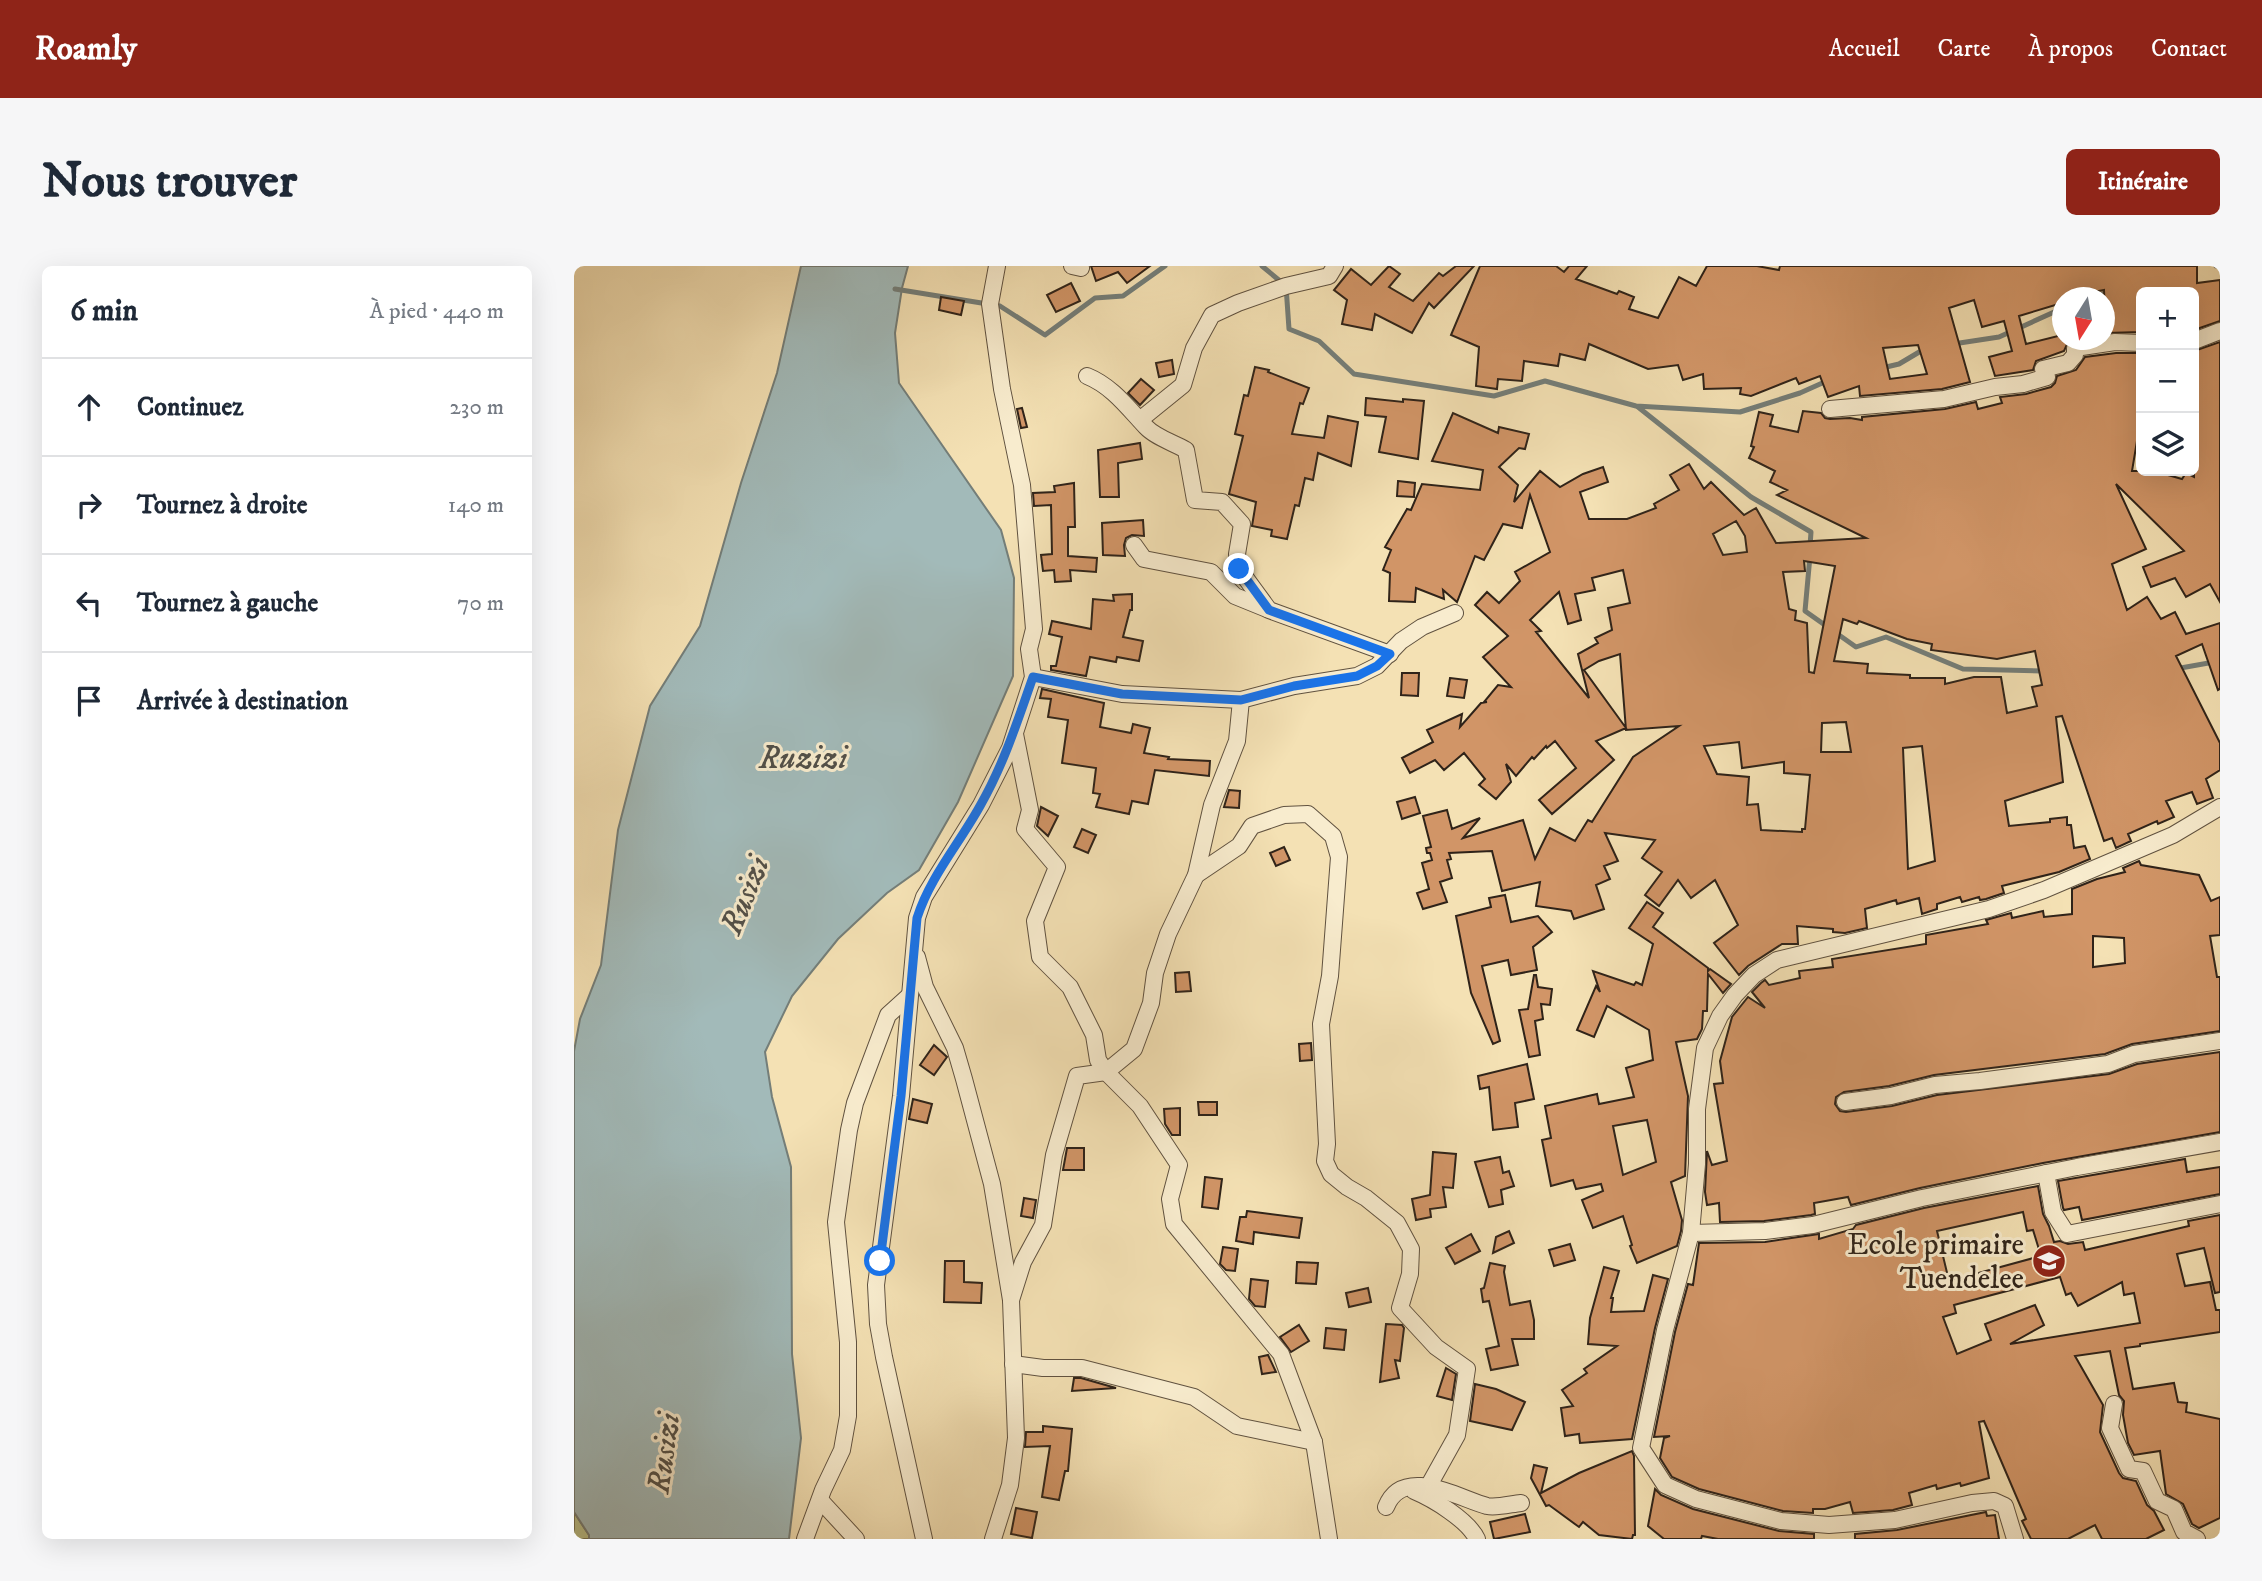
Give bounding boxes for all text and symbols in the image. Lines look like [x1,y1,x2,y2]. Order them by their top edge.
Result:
text: Roamly [35,29,137,70]
text: Accueil [1829,34,1900,64]
text: Carte [1938,34,1990,64]
text: À propos [2028,34,2113,64]
text: Contact [2151,34,2227,64]
button: Itinéraire [2066,149,2220,215]
text: Nous trouver [42,151,297,213]
north arrow [2052,287,2115,350]
map controls [2136,287,2199,476]
button: + [2136,287,2199,350]
text: 6 min [70,293,138,330]
text: À pied · 440 m [369,297,504,326]
button: − [2136,350,2199,413]
icon: ahead [70,388,108,426]
text: Continuez [137,391,243,424]
text: 230 m [450,393,504,422]
button: layers [2136,413,2199,476]
icon: right [70,486,108,524]
text: Tournez à droite [137,489,308,522]
text: 140 m [448,491,504,520]
route end [1223,553,1254,584]
icon: left [70,584,108,622]
text: Tournez à gauche [137,587,318,620]
text: 70 m [457,589,504,618]
icon: arrive [70,682,108,720]
text: Arrivée à destination [137,685,348,718]
water label: Ruzizi [758,739,849,779]
water label: Rusizi [712,849,780,942]
place label: Ecole primaire Tuendelee [1847,1227,2024,1298]
school or university icon: Ecole primaire Tuendelee [2030,1242,2068,1280]
route start [864,1245,895,1276]
water label: Rusizi [639,1409,691,1497]

